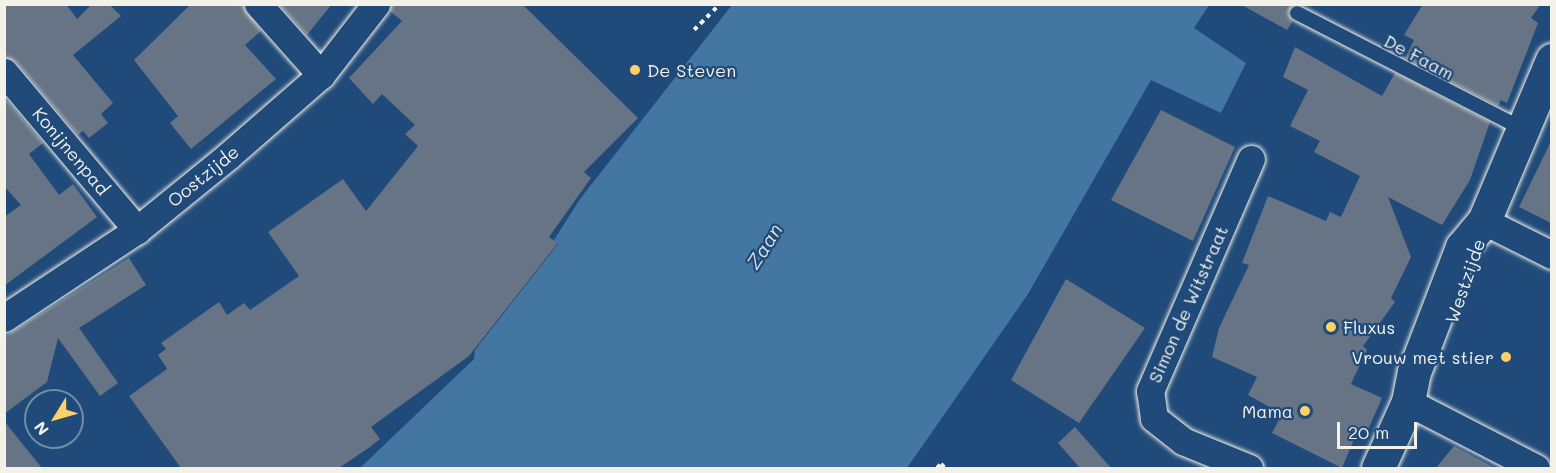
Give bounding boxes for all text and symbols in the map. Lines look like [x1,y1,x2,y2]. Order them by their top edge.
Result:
street label: De Faam [1380,30,1458,84]
place label: De Steven [647,59,736,81]
marker: De Steven [628,63,642,77]
street label: Konijnenpad [28,103,114,199]
street label: Oostzijde [163,141,243,211]
water label: Zaan [741,219,787,273]
street label: Simon de Witstraat [1144,222,1232,386]
street label: Westzijde [1441,236,1489,326]
place label: Fluxus [1343,316,1395,338]
marker: Fluxus [1324,320,1338,334]
place label: Vrouw met stier [1352,346,1494,368]
marker: Vrouw met stier [1499,350,1513,364]
north arrow [24,389,84,449]
place label: Mama [1242,400,1293,422]
marker: Mama [1298,404,1312,418]
scale bar [1340,410,1420,448]
text: N [29,418,53,440]
text: 20 m [1348,420,1389,444]

